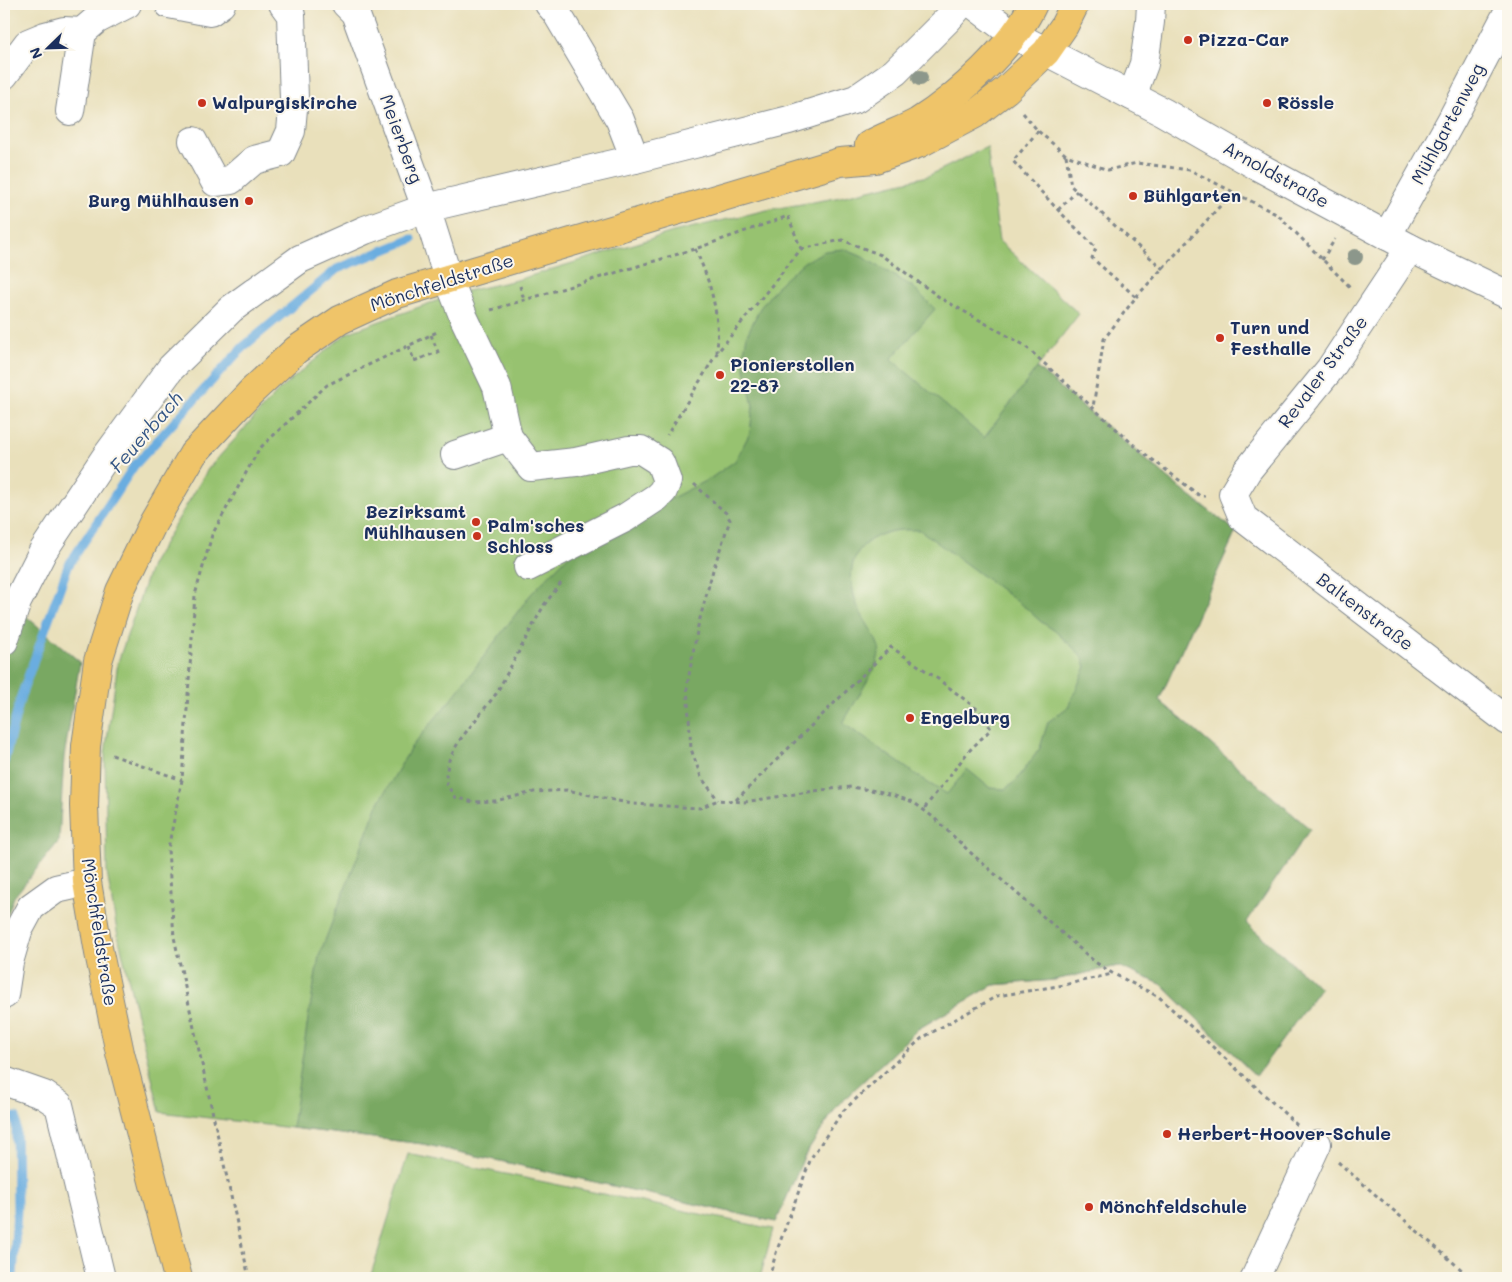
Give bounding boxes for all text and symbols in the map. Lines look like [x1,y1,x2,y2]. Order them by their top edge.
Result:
north arrow [22,22,72,72]
place label: Pizza-Car [1198,27,1289,51]
marker: Pizza-Car [1182,34,1194,46]
text: N [25,45,46,62]
street label: Mühlgartenweg [1405,59,1489,188]
place label: Walpurgiskirche [212,90,358,114]
place label: Rössle [1277,90,1334,114]
street label: Meierberg [375,91,429,187]
marker: Walpurgiskirche [196,97,208,109]
marker: Rössle [1261,97,1273,109]
street label: Arnoldstraße [1219,135,1334,213]
place label: Bühlgarten [1143,183,1241,207]
place label: Burg Mühlhausen [88,188,239,212]
marker: Bühlgarten [1127,190,1139,202]
marker: Burg Mühlhausen [243,195,255,207]
street label: Mönchfeldstraße [367,248,516,317]
street label: Revaler Straße [1272,310,1372,432]
place label: Turn und Festhalle [1230,315,1312,360]
marker: Turn und Festhalle [1214,332,1226,344]
place label: Pionierstollen 22-87 [730,352,855,397]
marker: Pionierstollen 22-87 [714,369,726,381]
water label: Feuerbach [103,386,188,478]
place label: Bezirksamt Mühlhausen [364,499,466,544]
place label: Palm'sches Schloss [487,513,584,558]
marker: Bezirksamt Mühlhausen [470,516,482,528]
marker: Palm'sches Schloss [471,530,483,542]
street label: Baltenstraße [1312,567,1419,656]
place label: Engelburg [920,705,1010,729]
marker: Engelburg [904,712,916,724]
street label: Mönchfeldstraße [76,856,124,1007]
place label: Herbert-Hoover-Schule [1177,1121,1391,1145]
marker: Herbert-Hoover-Schule [1161,1128,1173,1140]
place label: Mönchfeldschule [1099,1194,1247,1218]
marker: Mönchfeldschule [1083,1201,1095,1213]

